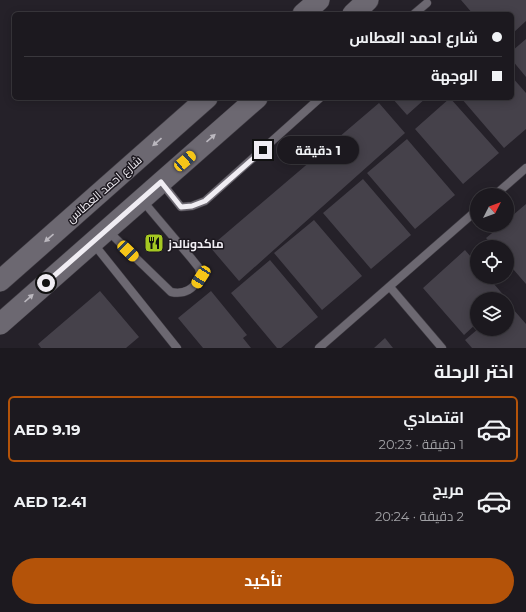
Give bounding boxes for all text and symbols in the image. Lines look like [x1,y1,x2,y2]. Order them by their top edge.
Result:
text: شارع احمد العطاس [350,28,478,47]
text: الوجهة [431,66,478,85]
one-way arrow [206,134,216,143]
callout: 1 دقيقة [277,136,359,164]
one-way arrow [152,138,162,147]
route end [254,141,272,159]
text: 1 دقيقة [295,142,341,158]
car [172,149,198,173]
street label: شارع احمد العطاس [63,152,146,227]
north arrow [470,188,514,232]
map controls [470,188,514,336]
restaurant icon: ماكدونالدز [143,232,165,254]
one-way arrow [44,233,54,242]
place label: ماكدونالدز [167,236,224,252]
car [115,238,141,264]
button: locate [470,240,514,284]
car [189,264,213,290]
route start [37,274,55,292]
button: layers [470,292,514,336]
one-way arrow [24,293,34,303]
text: اختر الرحلة [434,361,514,383]
text: اقتصادي [404,408,464,427]
icon: car [476,411,512,447]
text: AED 9.19 [14,420,81,439]
text: 1 دقيقة · 20:23 [379,436,464,452]
text: مريح [432,480,464,499]
icon: car [476,483,512,519]
text: AED 12.41 [14,492,87,511]
text: 2 دقيقة · 20:24 [375,508,464,524]
button: تأكيد [12,558,514,604]

